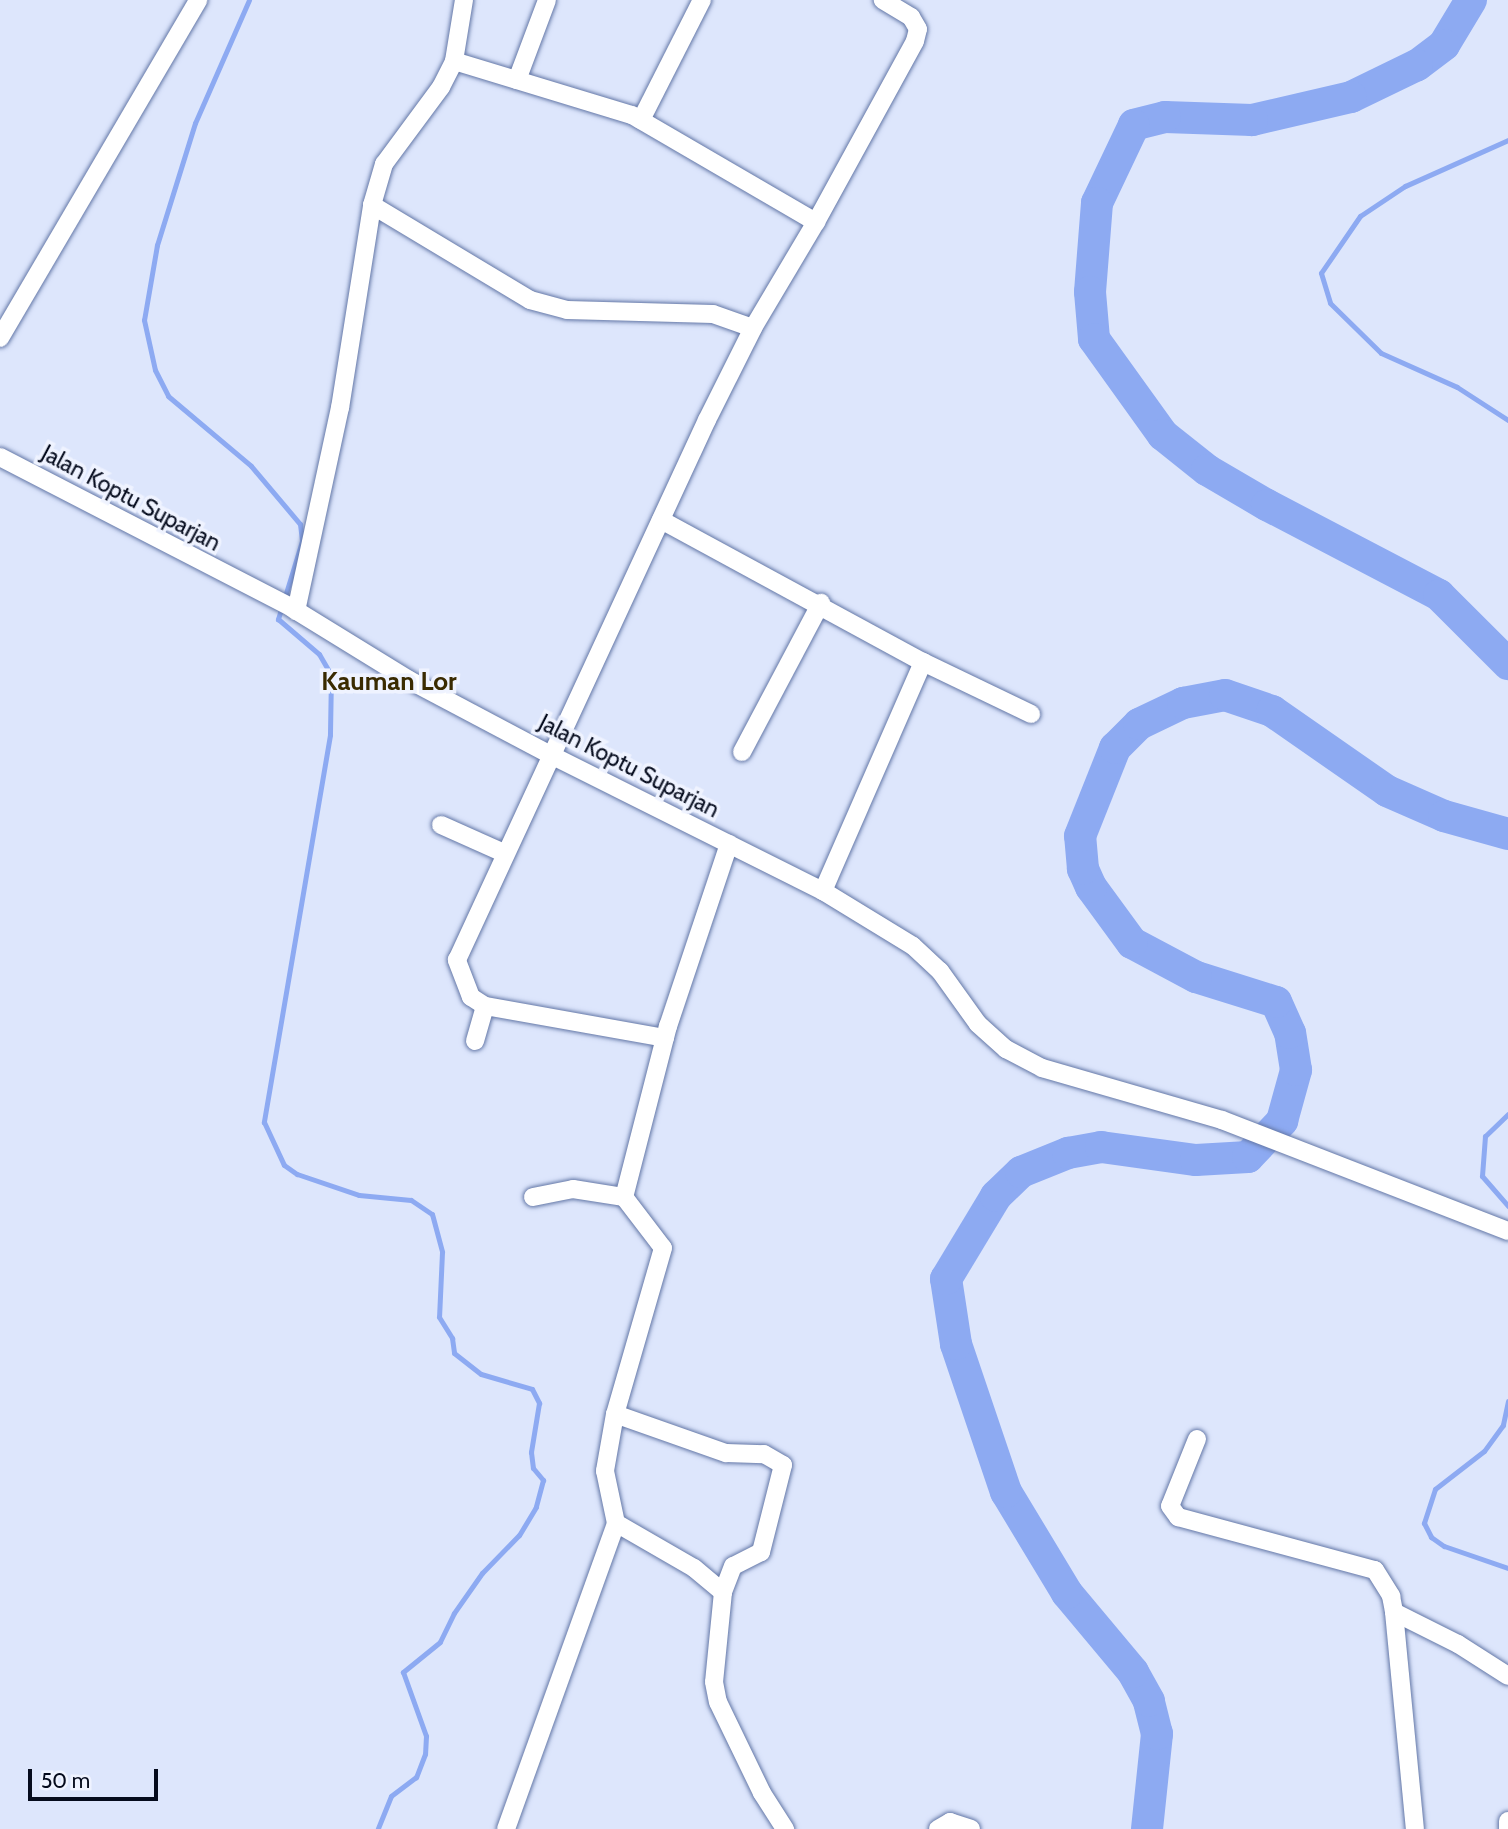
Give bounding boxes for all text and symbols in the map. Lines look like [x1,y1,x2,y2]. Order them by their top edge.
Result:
street label: Jalan Koptu Suparjan [37,439,225,557]
district label: Kauman Lor [321,666,457,698]
street label: Jalan Koptu Suparjan [534,709,724,823]
scale bar [32,1756,161,1800]
text: 50 m [41,1768,90,1793]

